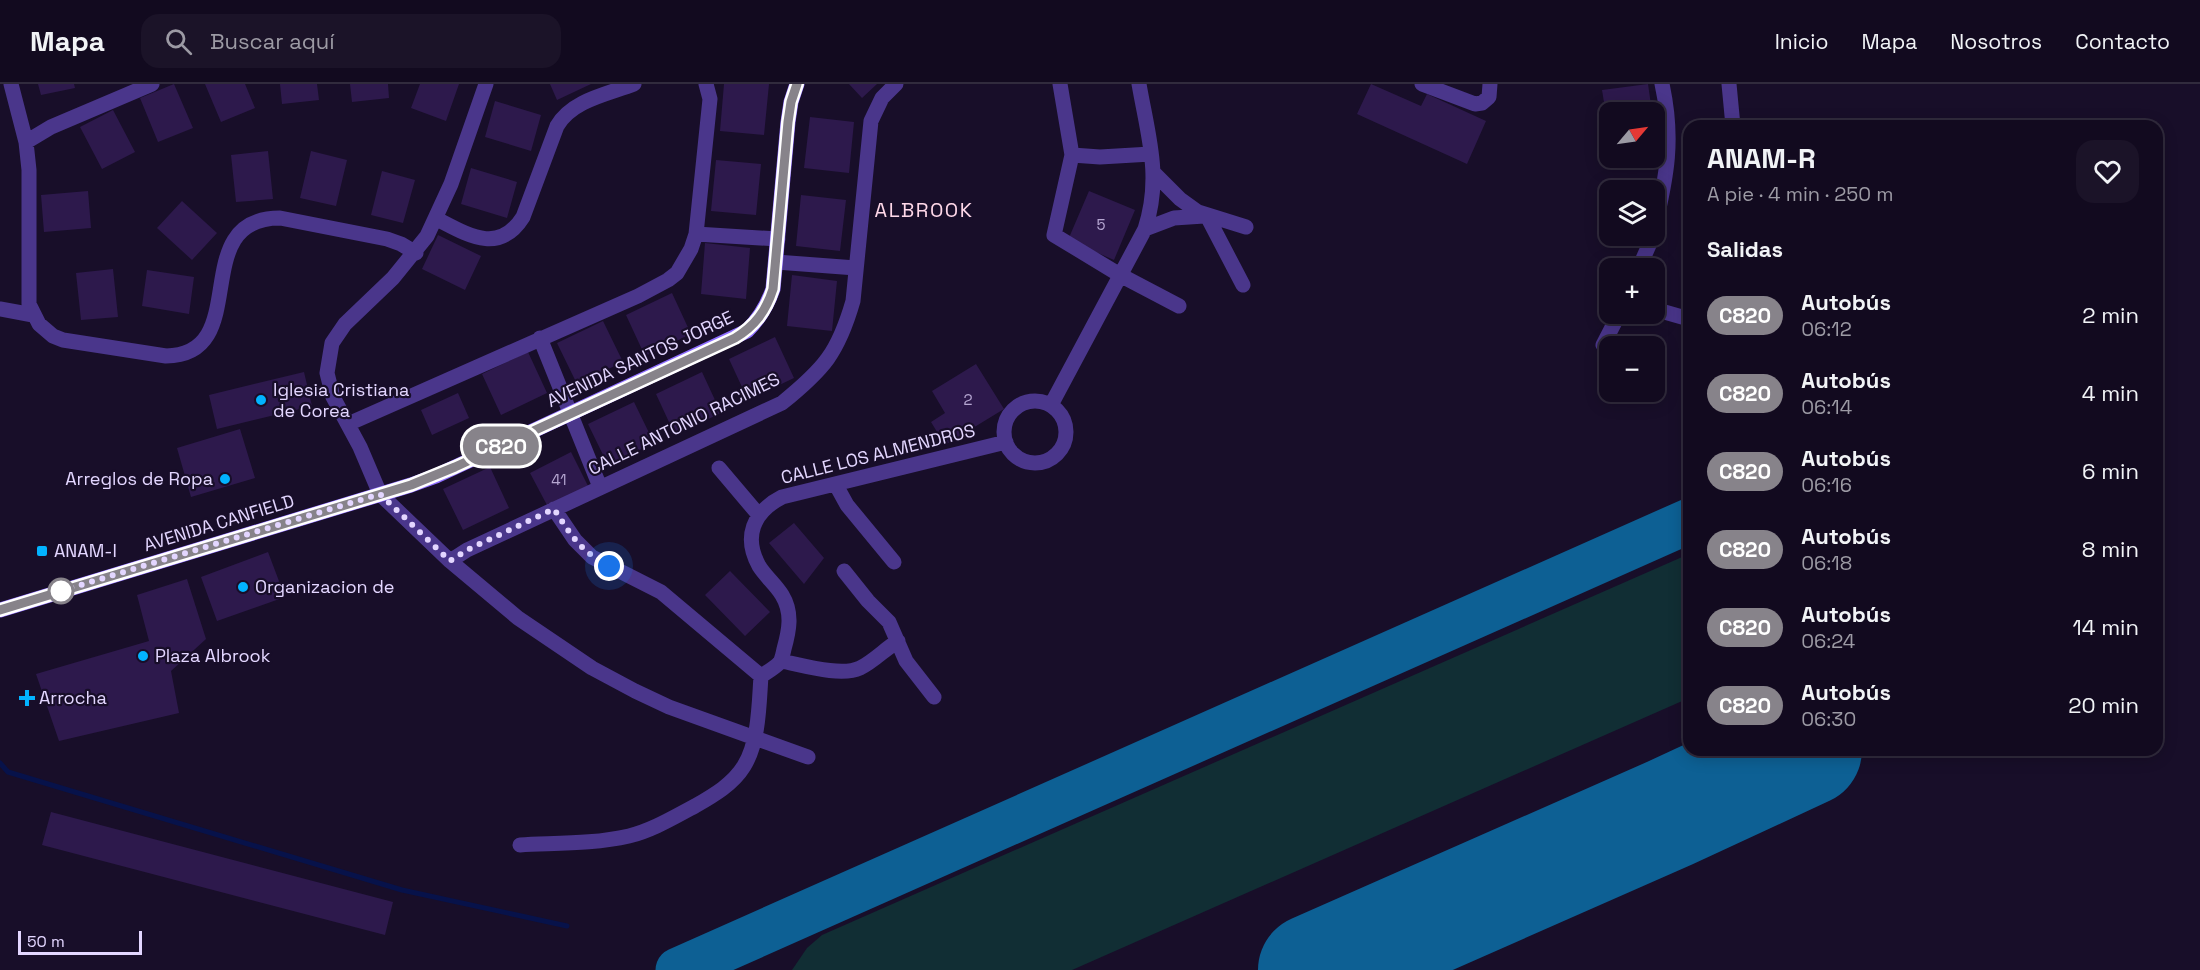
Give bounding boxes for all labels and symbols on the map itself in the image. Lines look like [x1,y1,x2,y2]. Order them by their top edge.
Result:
north arrow [1599,102,1665,168]
district label: ALBROOK [875,197,973,223]
house number: 5 [1097,215,1106,234]
street label: AVENIDA SANTOS JORGE [543,305,737,412]
street label: CALLE ANTONIO RACIMES [584,367,783,480]
place label: Iglesia Cristiana de Corea [273,378,409,422]
house number: 2 [963,390,973,409]
marker: Iglesia Cristiana de Corea [254,393,268,407]
street label: CALLE LOS ALMENDROS [778,418,977,489]
line badge: C820 [459,426,543,466]
place label: Arreglos de Ropa [65,467,213,490]
house number: 41 [551,470,567,489]
marker: Arreglos de Ropa [218,472,232,486]
street label: AVENIDA CANFIELD [141,489,297,556]
place label: ANAM-I [54,539,117,562]
marker: ANAM-I [35,544,49,558]
your location [594,551,624,581]
place label: Organizacion de [255,575,395,598]
unlabelled marker [48,578,74,604]
marker: Organizacion de [236,580,250,594]
place label: Plaza Albrook [155,644,271,667]
marker: Plaza Albrook [136,649,150,663]
place label: Arrocha [39,686,107,709]
marker: Arrocha [20,691,34,705]
scale bar [18,928,142,956]

